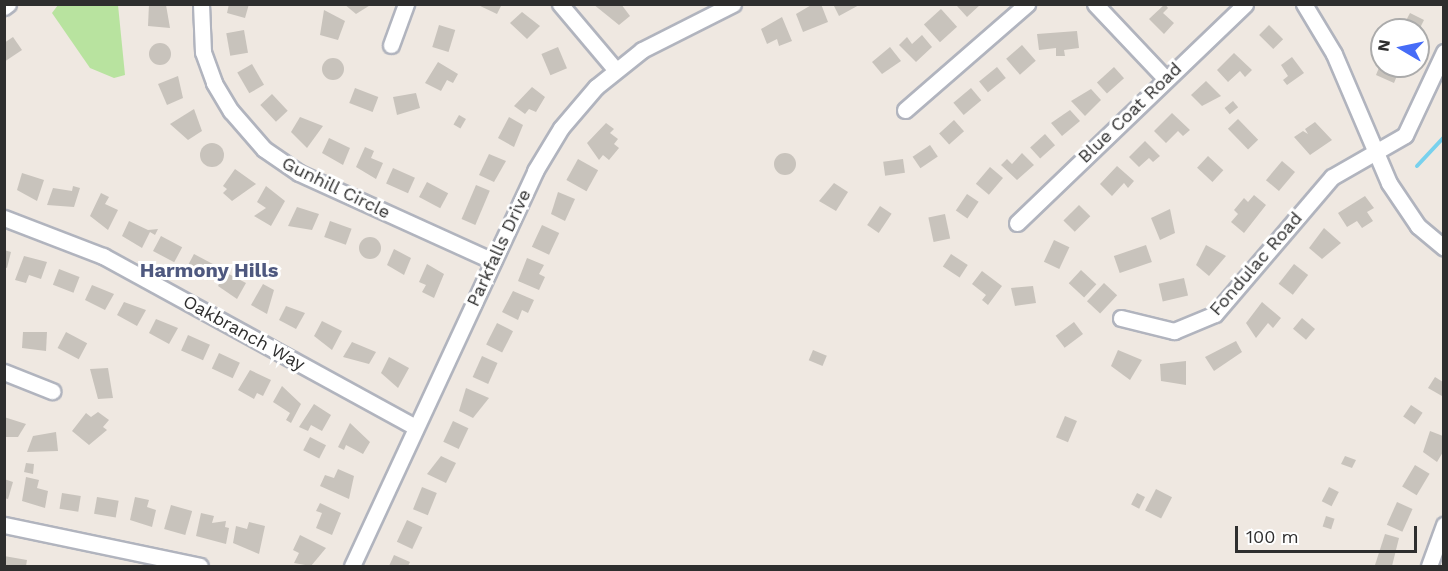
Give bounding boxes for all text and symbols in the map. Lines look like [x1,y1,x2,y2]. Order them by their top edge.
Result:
north arrow [1370,18,1430,78]
text: N [1373,38,1394,53]
street label: Blue Coat Road [1074,58,1186,168]
street label: Gunhill Circle [278,152,394,224]
street label: Parkfalls Drive [462,186,536,310]
street label: Fondulac Road [1205,208,1307,320]
district label: Harmony Hills [139,258,279,282]
street label: Oakbranch Way [179,290,309,376]
scale bar [1238,514,1420,552]
text: 100 m [1246,526,1299,547]

